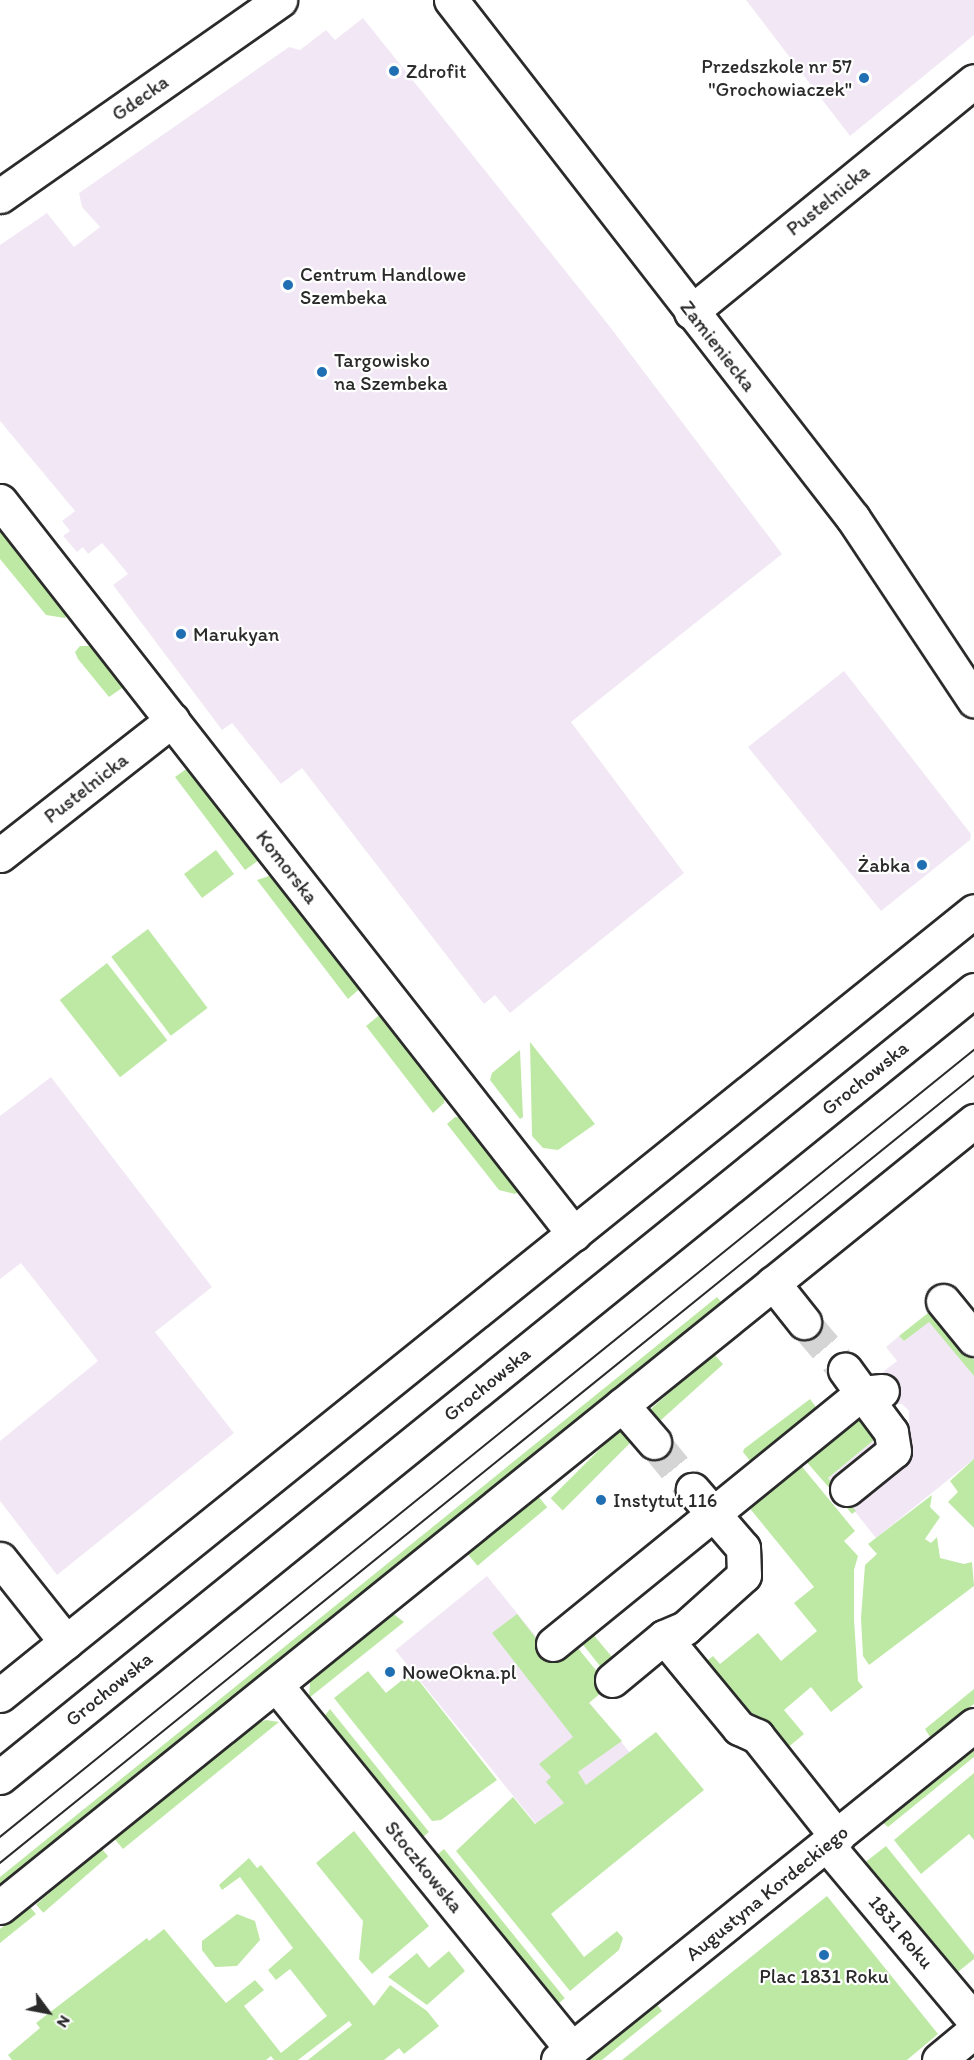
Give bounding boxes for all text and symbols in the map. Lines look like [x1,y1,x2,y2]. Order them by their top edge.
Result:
place label: Przedszkole nr 57 "Grochowiaczek" [701,54,852,101]
place label: Zdrofit [406,59,466,83]
marker: Zdrofit [387,64,401,78]
street label: Gdecka [107,70,173,126]
marker: Przedszkole nr 57 "Grochowiaczek" [857,71,871,85]
street label: Pustelnicka [781,159,875,241]
place label: Centrum Handlowe Szembeka [300,262,467,309]
marker: Centrum Handlowe Szembeka [281,278,295,292]
street label: Zamieniecka [675,296,761,396]
place label: Targowisko na Szembeka [334,348,447,395]
marker: Targowisko na Szembeka [315,365,329,379]
place label: Marukyan [193,622,279,646]
marker: Marukyan [174,627,188,641]
street label: Pustelnicka [39,748,133,828]
street label: Komorska [251,825,323,909]
place label: Żabka [858,853,910,877]
marker: Żabka [915,858,929,872]
street label: Grochowska [817,1036,913,1120]
street label: Grochowska [439,1342,535,1426]
place label: Instytut 116 [613,1488,717,1512]
marker: Instytut 116 [594,1493,608,1507]
street label: Grochowska [61,1647,157,1731]
place label: NoweOkna.pl [402,1660,516,1684]
marker: NoweOkna.pl [383,1665,397,1679]
street label: Stoczkowska [380,1816,468,1918]
street label: Augustyna Kordeckiego [681,1820,853,1966]
street label: 1831 Roku [863,1890,939,1974]
marker: Plac 1831 Roku [817,1948,831,1962]
place label: Plac 1831 Roku [759,1964,889,1988]
north arrow [18,1982,78,2042]
text: N [53,2012,75,2031]

